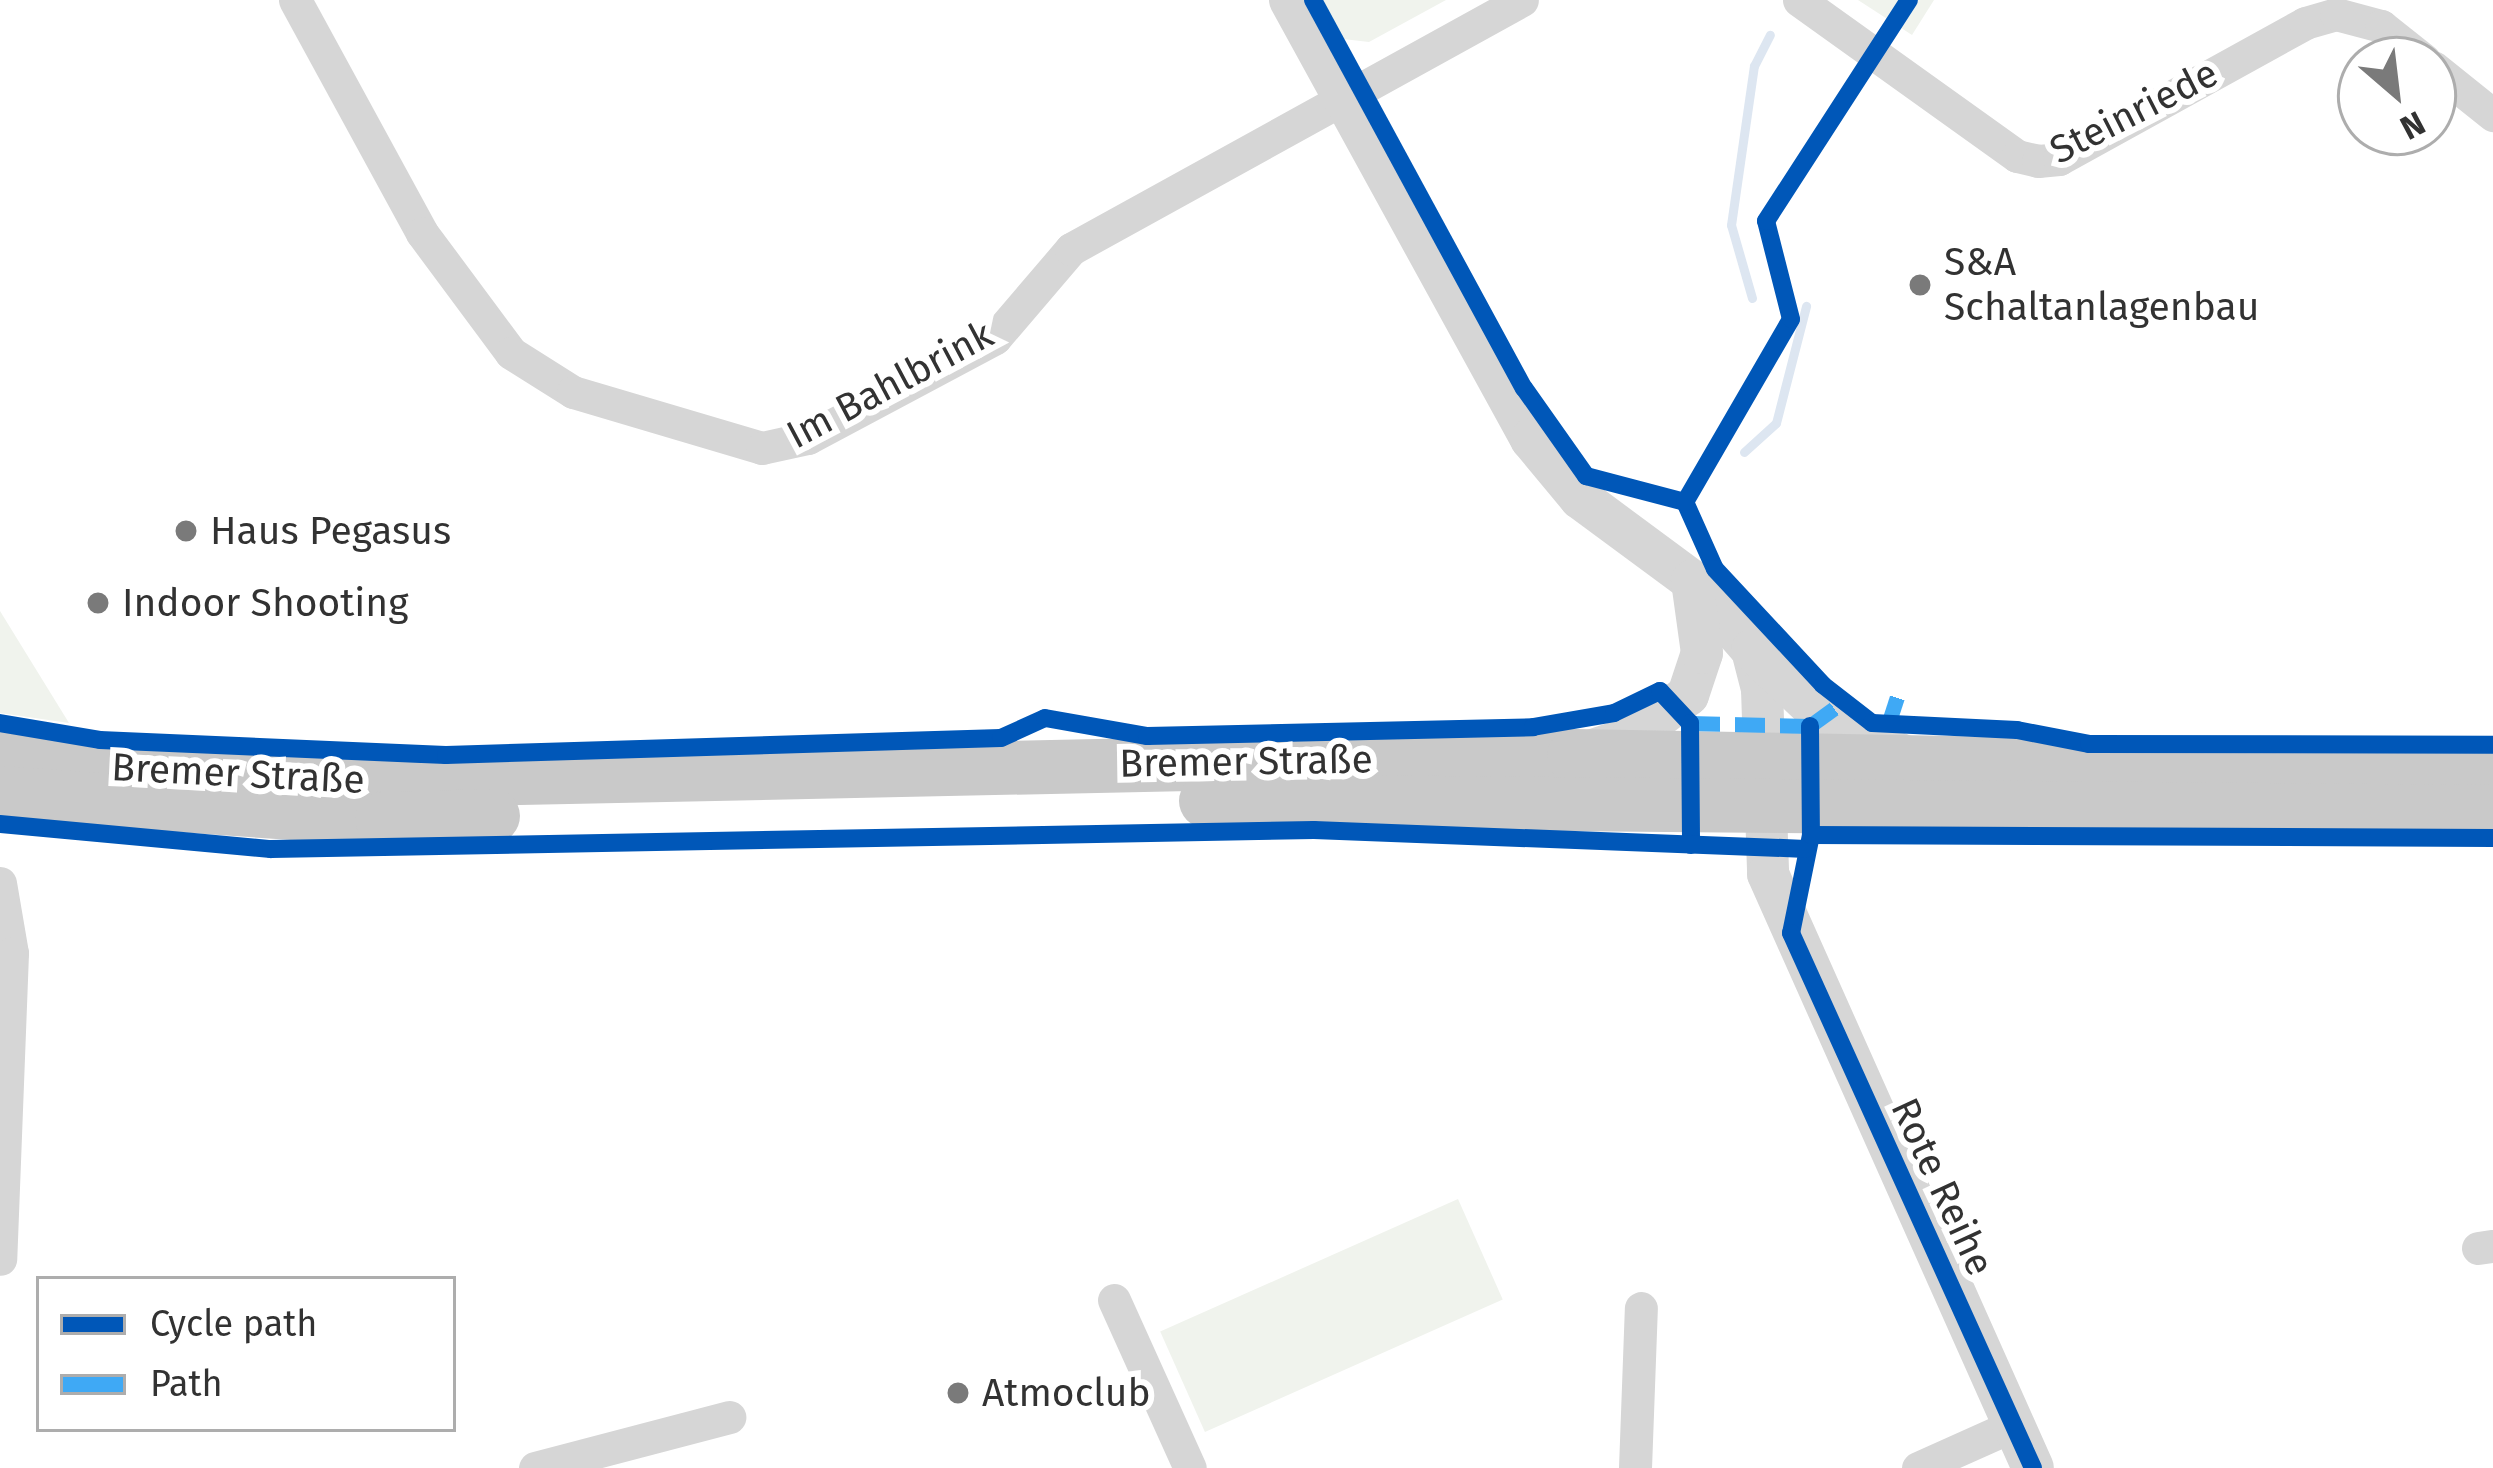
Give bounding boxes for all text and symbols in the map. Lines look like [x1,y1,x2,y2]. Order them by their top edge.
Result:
north arrow [2337,36,2457,156]
street label: Steinriede [2042,50,2226,174]
text: N [2393,102,2432,148]
place label: S&A Schaltanlagenbau [1944,240,2259,331]
marker: S&A Schaltanlagenbau [1907,272,1933,298]
street label: Im Bahlbrink [779,311,1001,459]
place label: Haus Pegasus [210,508,451,554]
marker: Haus Pegasus [173,518,199,544]
place label: Indoor Shooting [122,580,408,626]
marker: Indoor Shooting [85,590,111,616]
street label: Bremer Straße [1119,736,1373,788]
street label: Bremer Straße [110,744,366,804]
street label: Rote Reihe [1881,1091,2003,1283]
legend [36,1276,456,1432]
text: Cycle path [150,1302,317,1346]
text: Path [150,1362,223,1406]
place label: Atmoclub [982,1370,1151,1416]
marker: Atmoclub [945,1380,971,1406]

